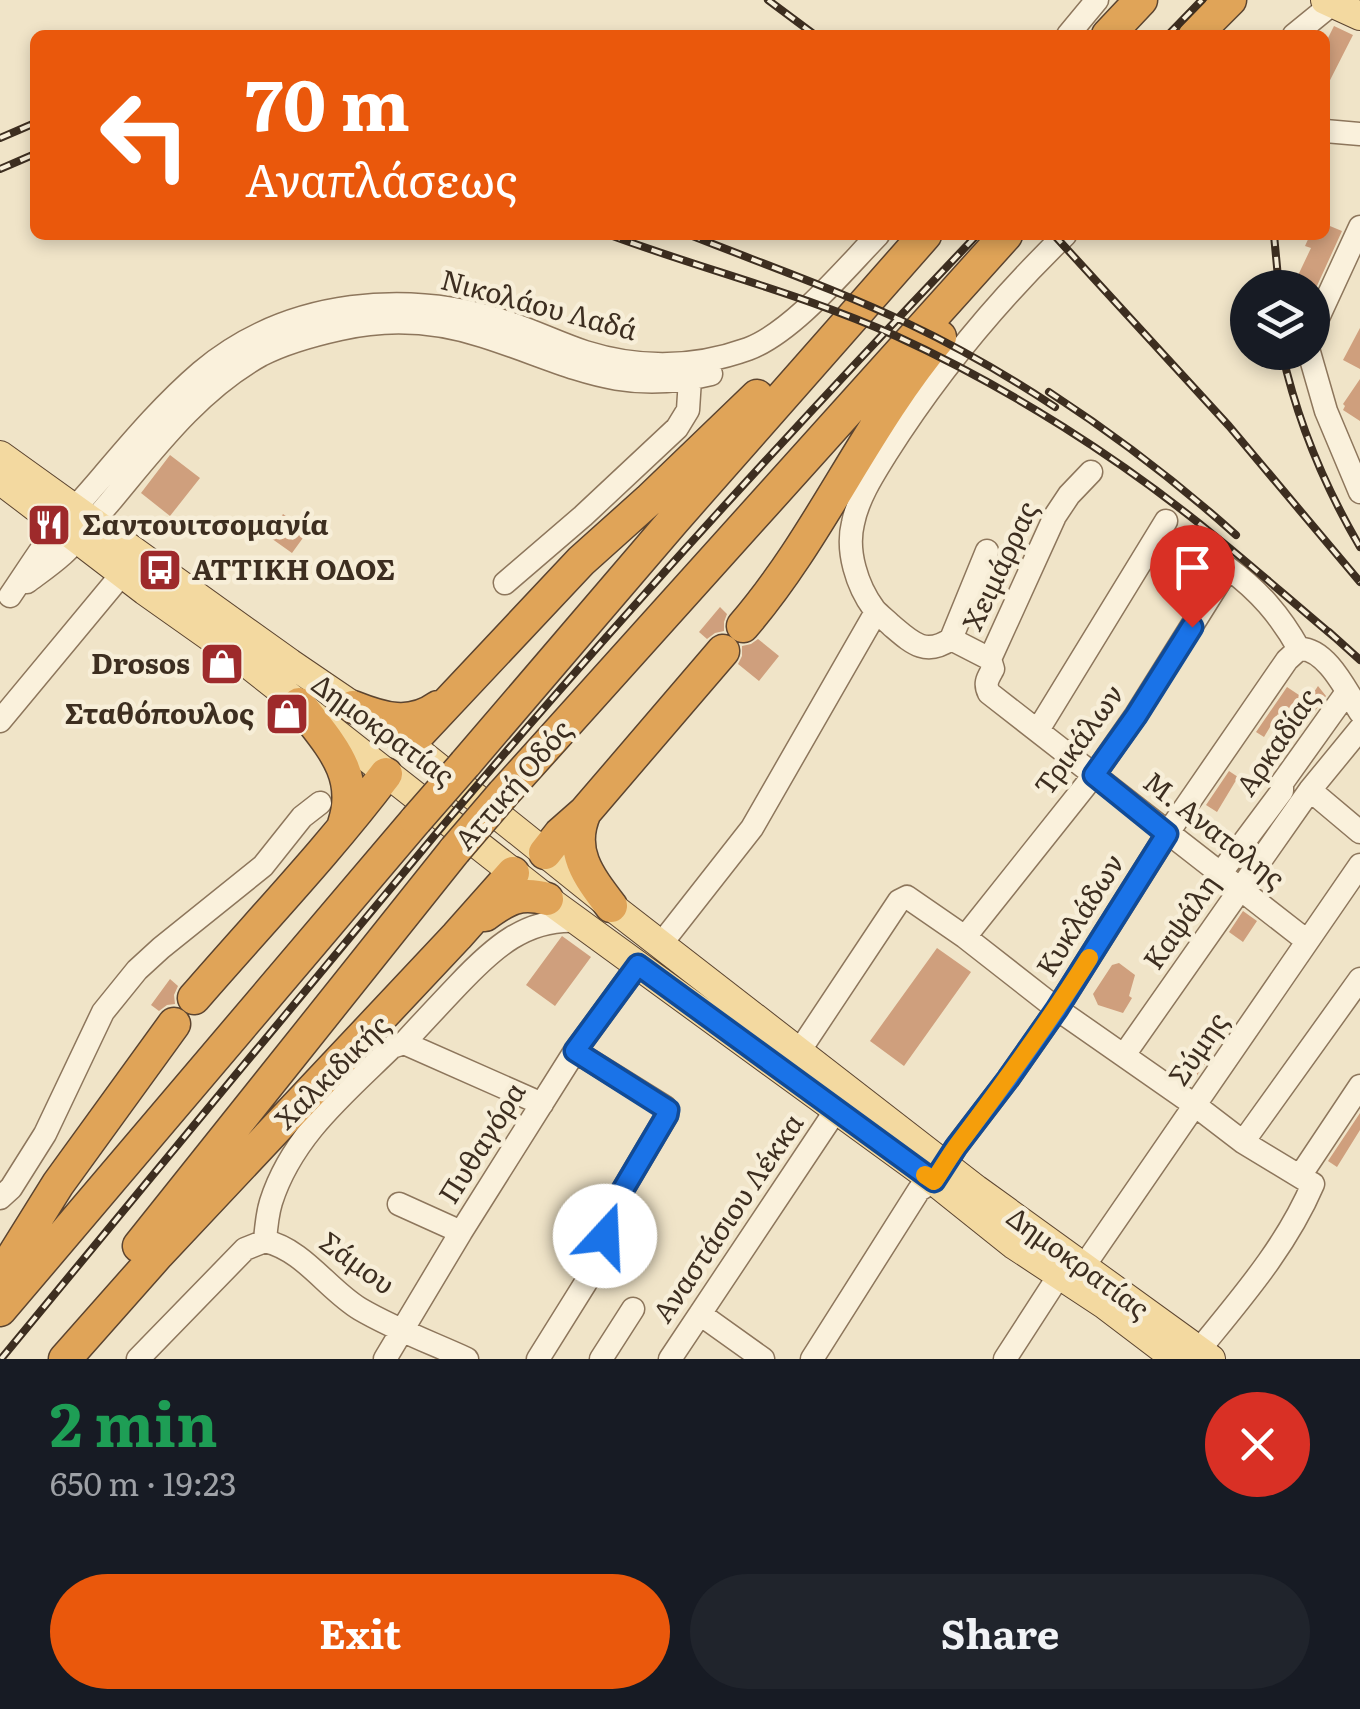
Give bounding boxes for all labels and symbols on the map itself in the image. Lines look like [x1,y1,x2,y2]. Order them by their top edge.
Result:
street label: Νικολάου Λαδά [437,257,642,349]
street label: Χειμάρρας [950,493,1047,637]
restaurant icon: Σαντουιτσομανία [26,502,72,548]
place label: Σαντουιτσομανία [82,502,329,544]
pin [1150,525,1235,628]
bus stop icon: ΑΤΤΙΚΗ ΟΔΟΣ [137,547,183,593]
place label: ΑΤΤΙΚΗ ΟΔΟΣ [192,547,395,589]
place label: Drosos [91,641,190,683]
shop icon: Drosos [199,641,245,687]
street label: Δημοκρατίας [304,662,464,795]
street label: Τρικάλων [1022,674,1132,803]
street label: Αρκαδίας [1224,678,1327,803]
place label: Σταθόπουλος [64,691,254,733]
shop icon: Σταθόπουλος [264,691,310,737]
street label: Αττική Οδός [443,709,580,858]
street label: Μ. Ανατολης [1135,760,1295,897]
street label: Κυκλάδων [1024,844,1133,983]
street label: Καψάλη [1131,865,1228,977]
street label: Σύμης [1156,1002,1237,1093]
street label: Χαλκιδικής [264,1004,398,1138]
street label: Πυθαγόρα [426,1073,534,1211]
street label: Αναστάσιου Λέκκα [640,1104,812,1330]
position arrow [553,1184,657,1288]
street label: Δημοκρατίας [999,1195,1159,1328]
street label: Σάμου [312,1220,405,1303]

